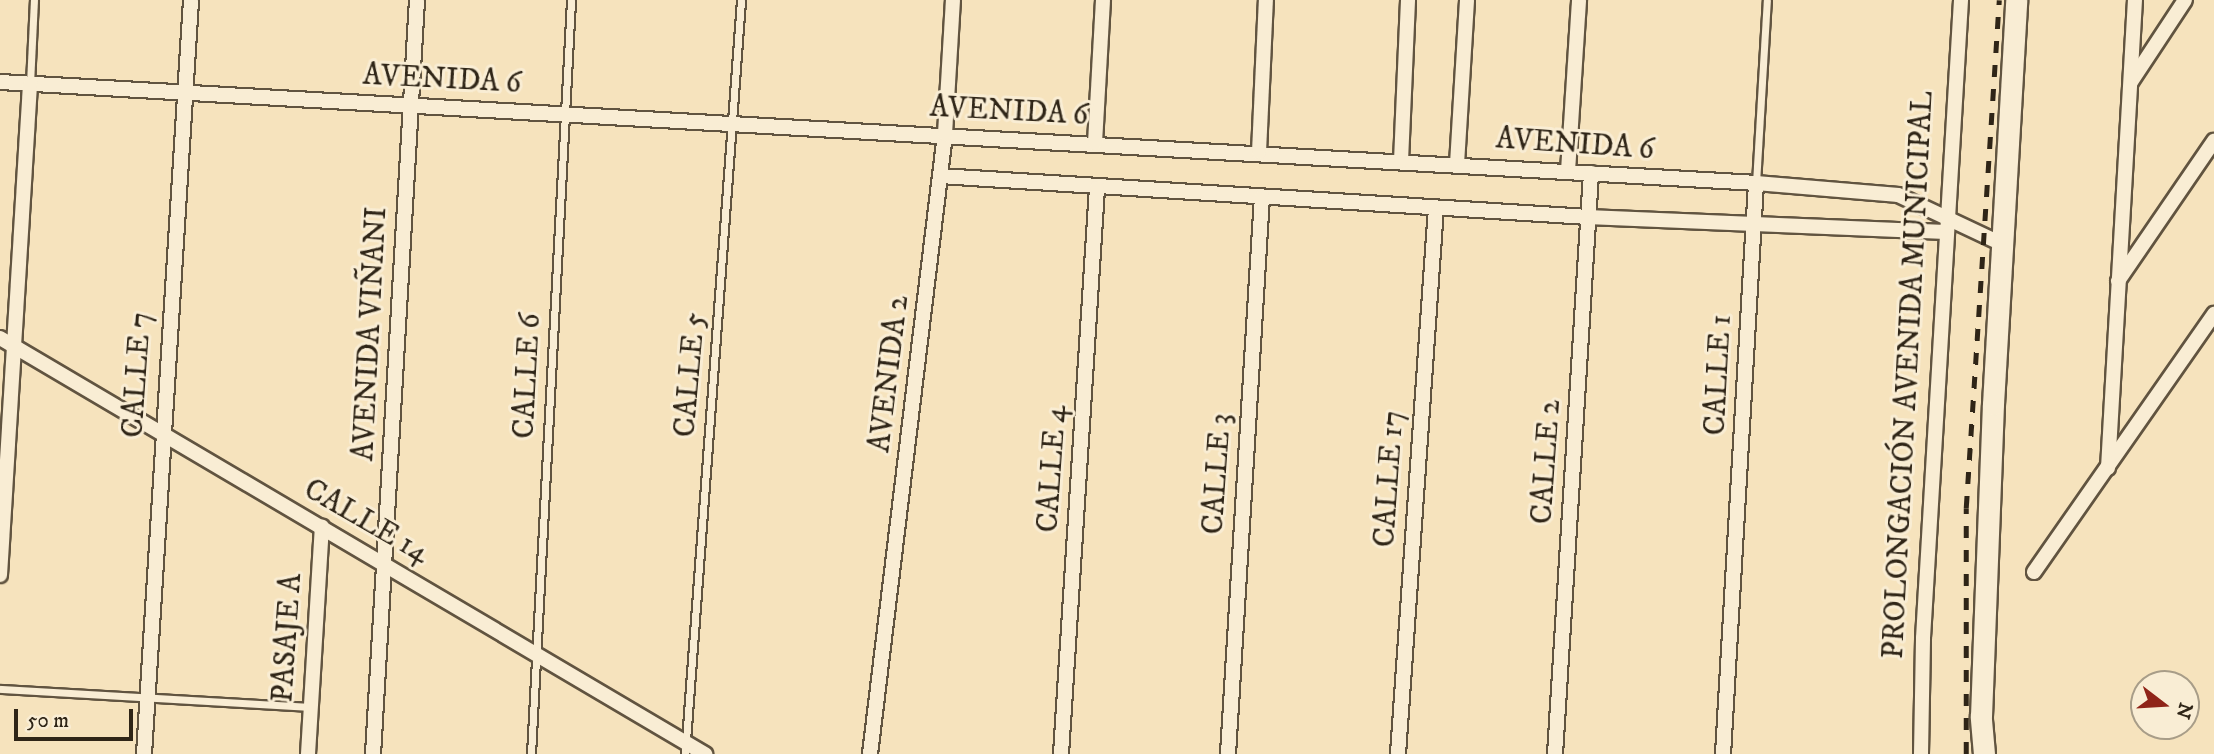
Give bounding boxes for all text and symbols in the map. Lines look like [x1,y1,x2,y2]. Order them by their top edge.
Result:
street label: AVENIDA 6 [362,58,522,102]
street label: AVENIDA 6 [929,90,1089,134]
street label: PROLONGACIÓN AVENIDA MUNICIPAL [1876,90,1942,660]
street label: AVENIDA 6 [1495,122,1655,168]
street label: AVENIDA VIÑANI [346,206,396,462]
street label: AVENIDA 2 [863,294,917,454]
street label: CALLE 7 [116,311,160,439]
street label: CALLE 5 [668,311,714,439]
street label: CALLE 6 [507,312,549,440]
street label: CALLE 1 [1698,314,1740,436]
street label: CALLE 2 [1525,399,1569,525]
street label: CALLE 4 [1031,404,1075,534]
street label: CALLE 17 [1367,410,1413,548]
street label: CALLE 3 [1196,412,1240,536]
street label: CALLE 14 [297,472,435,572]
street label: PASAJE A [266,572,310,704]
north arrow [2130,670,2200,740]
scale bar [18,694,136,738]
text: N [2170,700,2197,722]
text: 50 m [27,708,69,734]

